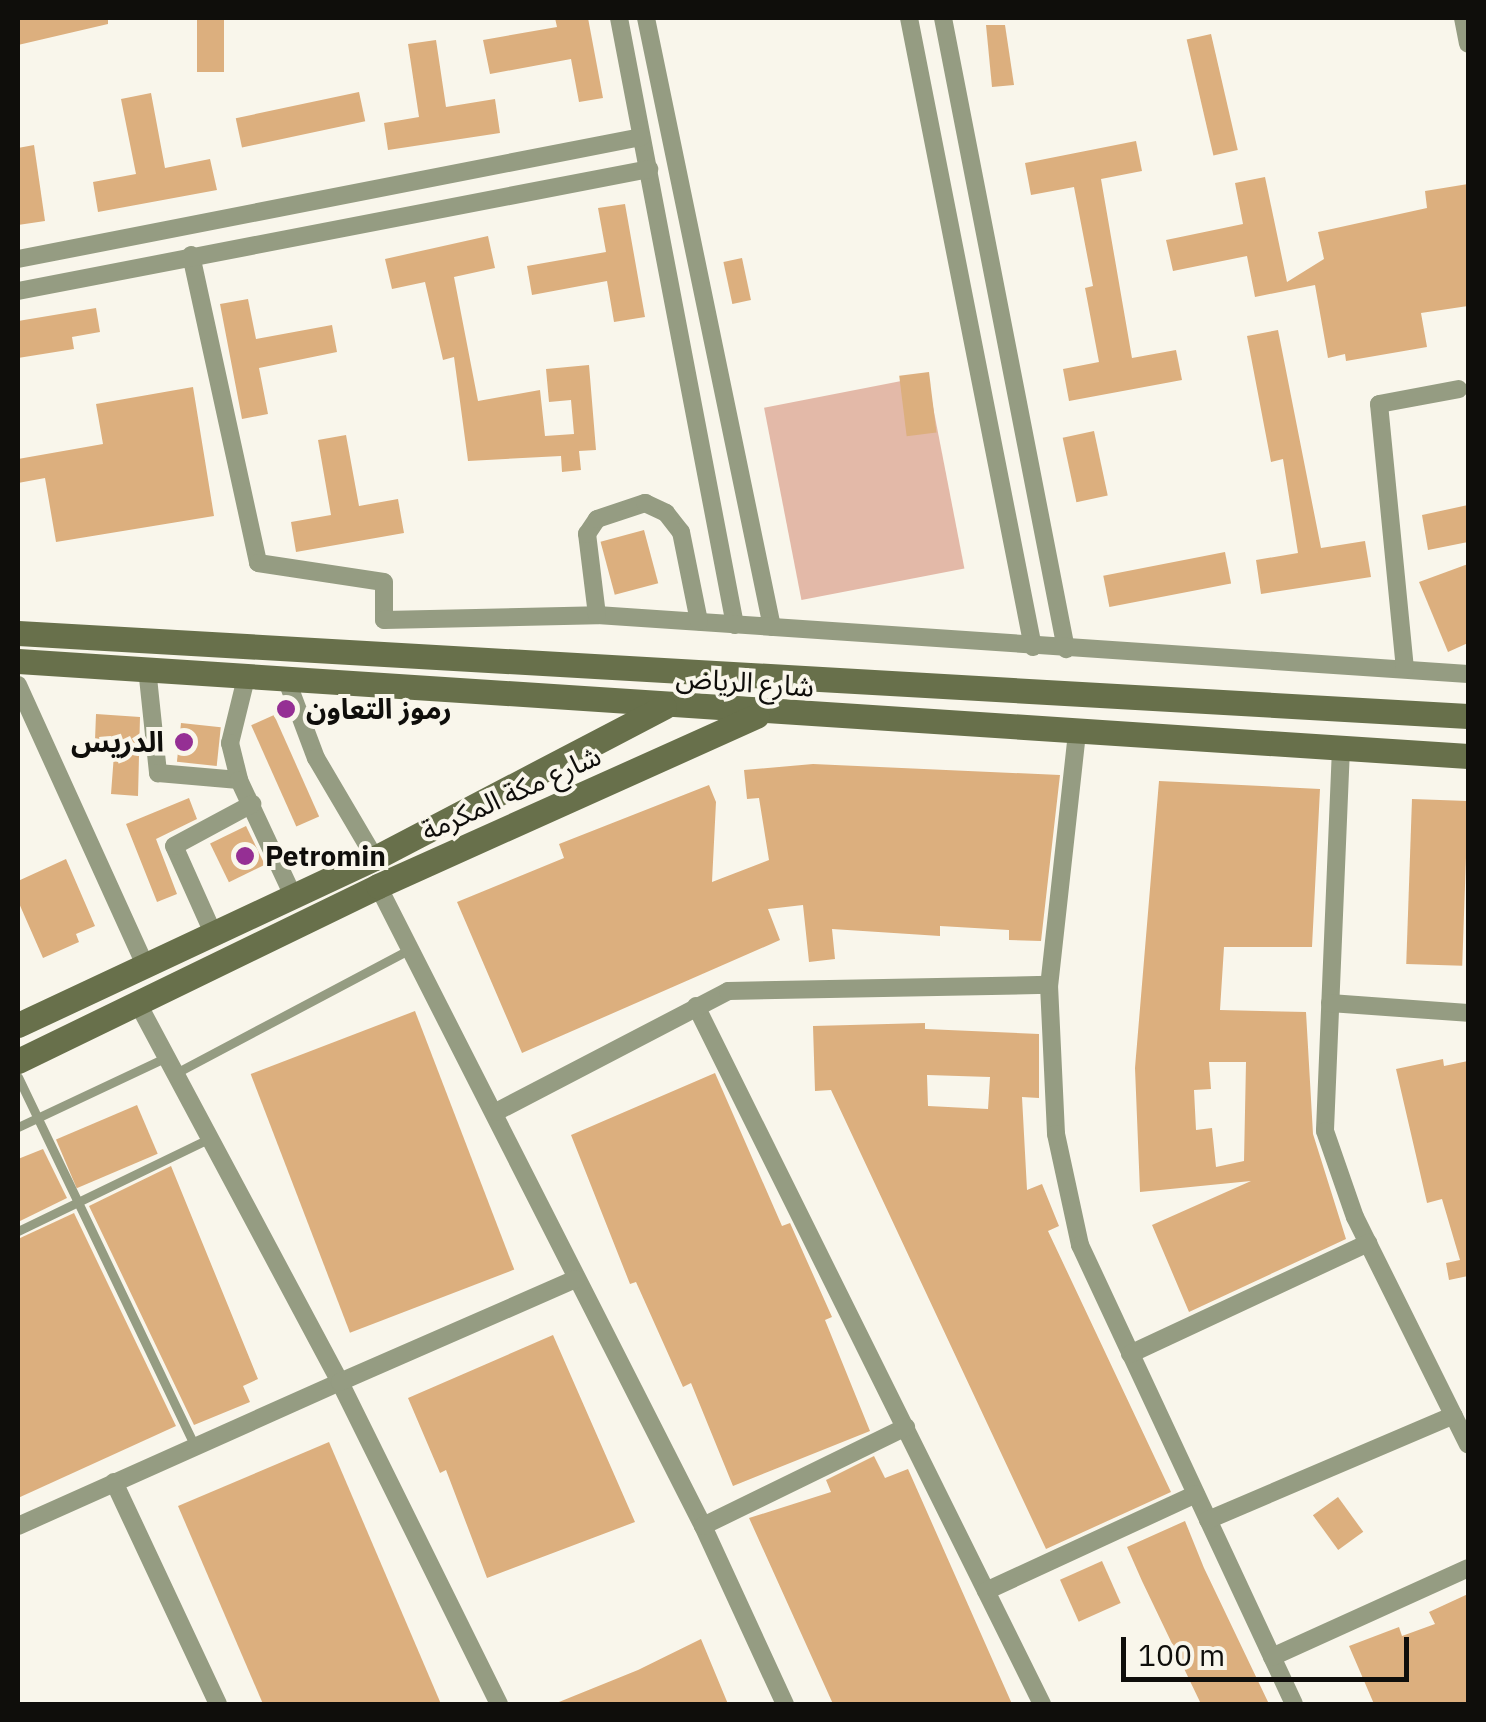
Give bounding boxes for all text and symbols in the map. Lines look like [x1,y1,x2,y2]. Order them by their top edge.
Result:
street label: شارع الرياض [675,660,815,704]
place label: رموز التعاون [306,692,452,726]
marker: رموز التعاون [275,698,297,720]
place label: الدريس [71,725,164,759]
marker: الدريس [173,731,195,753]
street label: شارع مكة المكرمة [416,738,606,848]
place label: Petromin [265,839,386,873]
marker: Petromin [234,845,256,867]
scale bar [1126,1617,1414,1679]
text: 100 m [1138,1635,1225,1674]

